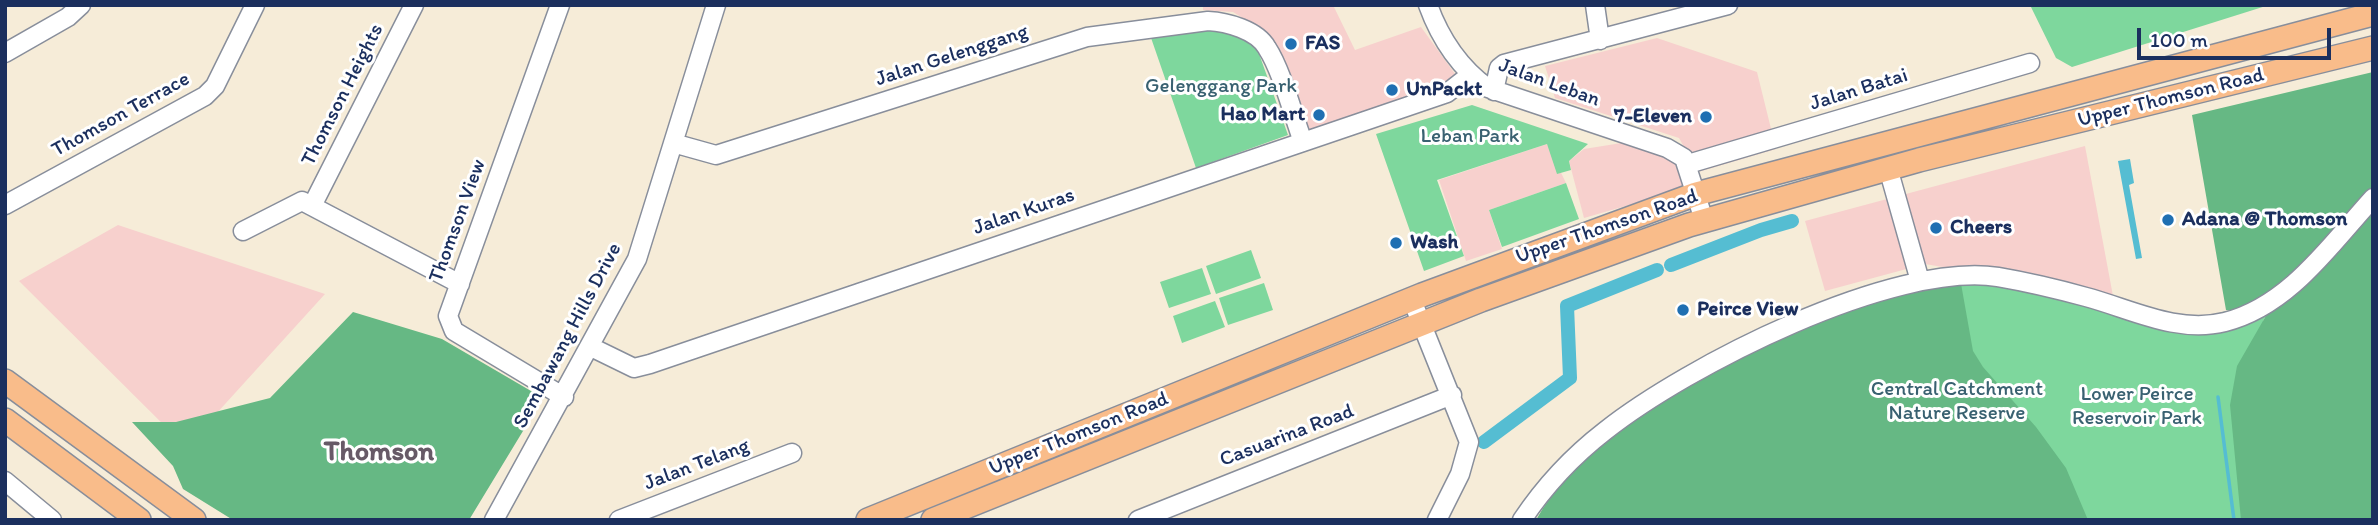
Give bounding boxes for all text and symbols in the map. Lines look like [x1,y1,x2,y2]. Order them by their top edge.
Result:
scale bar [2140,14,2334,58]
street label: Jalan Gelenggang [873,19,1031,93]
street label: Thomson Heights [296,20,390,170]
text: 100 m [2150,27,2208,52]
place label: FAS [1305,31,1340,57]
marker: FAS [1283,36,1299,52]
street label: Jalan Leban [1495,53,1603,113]
street label: Jalan Batai [1807,63,1911,117]
street label: Upper Thomson Road [2075,63,2267,133]
street label: Thomson Terrace [48,67,194,163]
park label: Gelenggang Park [1145,74,1297,100]
place label: UnPackt [1406,77,1482,103]
marker: UnPackt [1384,82,1400,98]
place label: Hao Mart [1220,102,1305,128]
place label: 7-Eleven [1614,104,1692,130]
marker: Hao Mart [1311,107,1327,123]
marker: 7-Eleven [1698,109,1714,125]
park label: Leban Park [1420,124,1520,150]
street label: Thomson View [424,156,492,286]
street label: Jalan Kuras [970,183,1078,241]
street label: Upper Thomson Road [1513,184,1701,270]
place label: Adana @ Thomson [2182,207,2347,233]
marker: Adana @ Thomson [2160,212,2176,228]
place label: Cheers [1950,215,2012,241]
marker: Cheers [1928,220,1944,236]
place label: Wash [1410,230,1458,256]
marker: Wash [1388,235,1404,251]
street label: Sembawang Hills Drive [508,239,628,433]
place label: Peirce View [1697,297,1799,323]
marker: Peirce View [1675,302,1691,318]
park label: Central Catchment Nature Reserve [1871,377,2043,427]
park label: Lower Peirce Reservoir Park [2072,382,2202,432]
street label: Upper Thomson Road [986,387,1172,481]
street label: Casuarina Road [1216,399,1358,473]
street label: Jalan Telang [641,433,753,497]
district label: Thomson [324,436,434,470]

